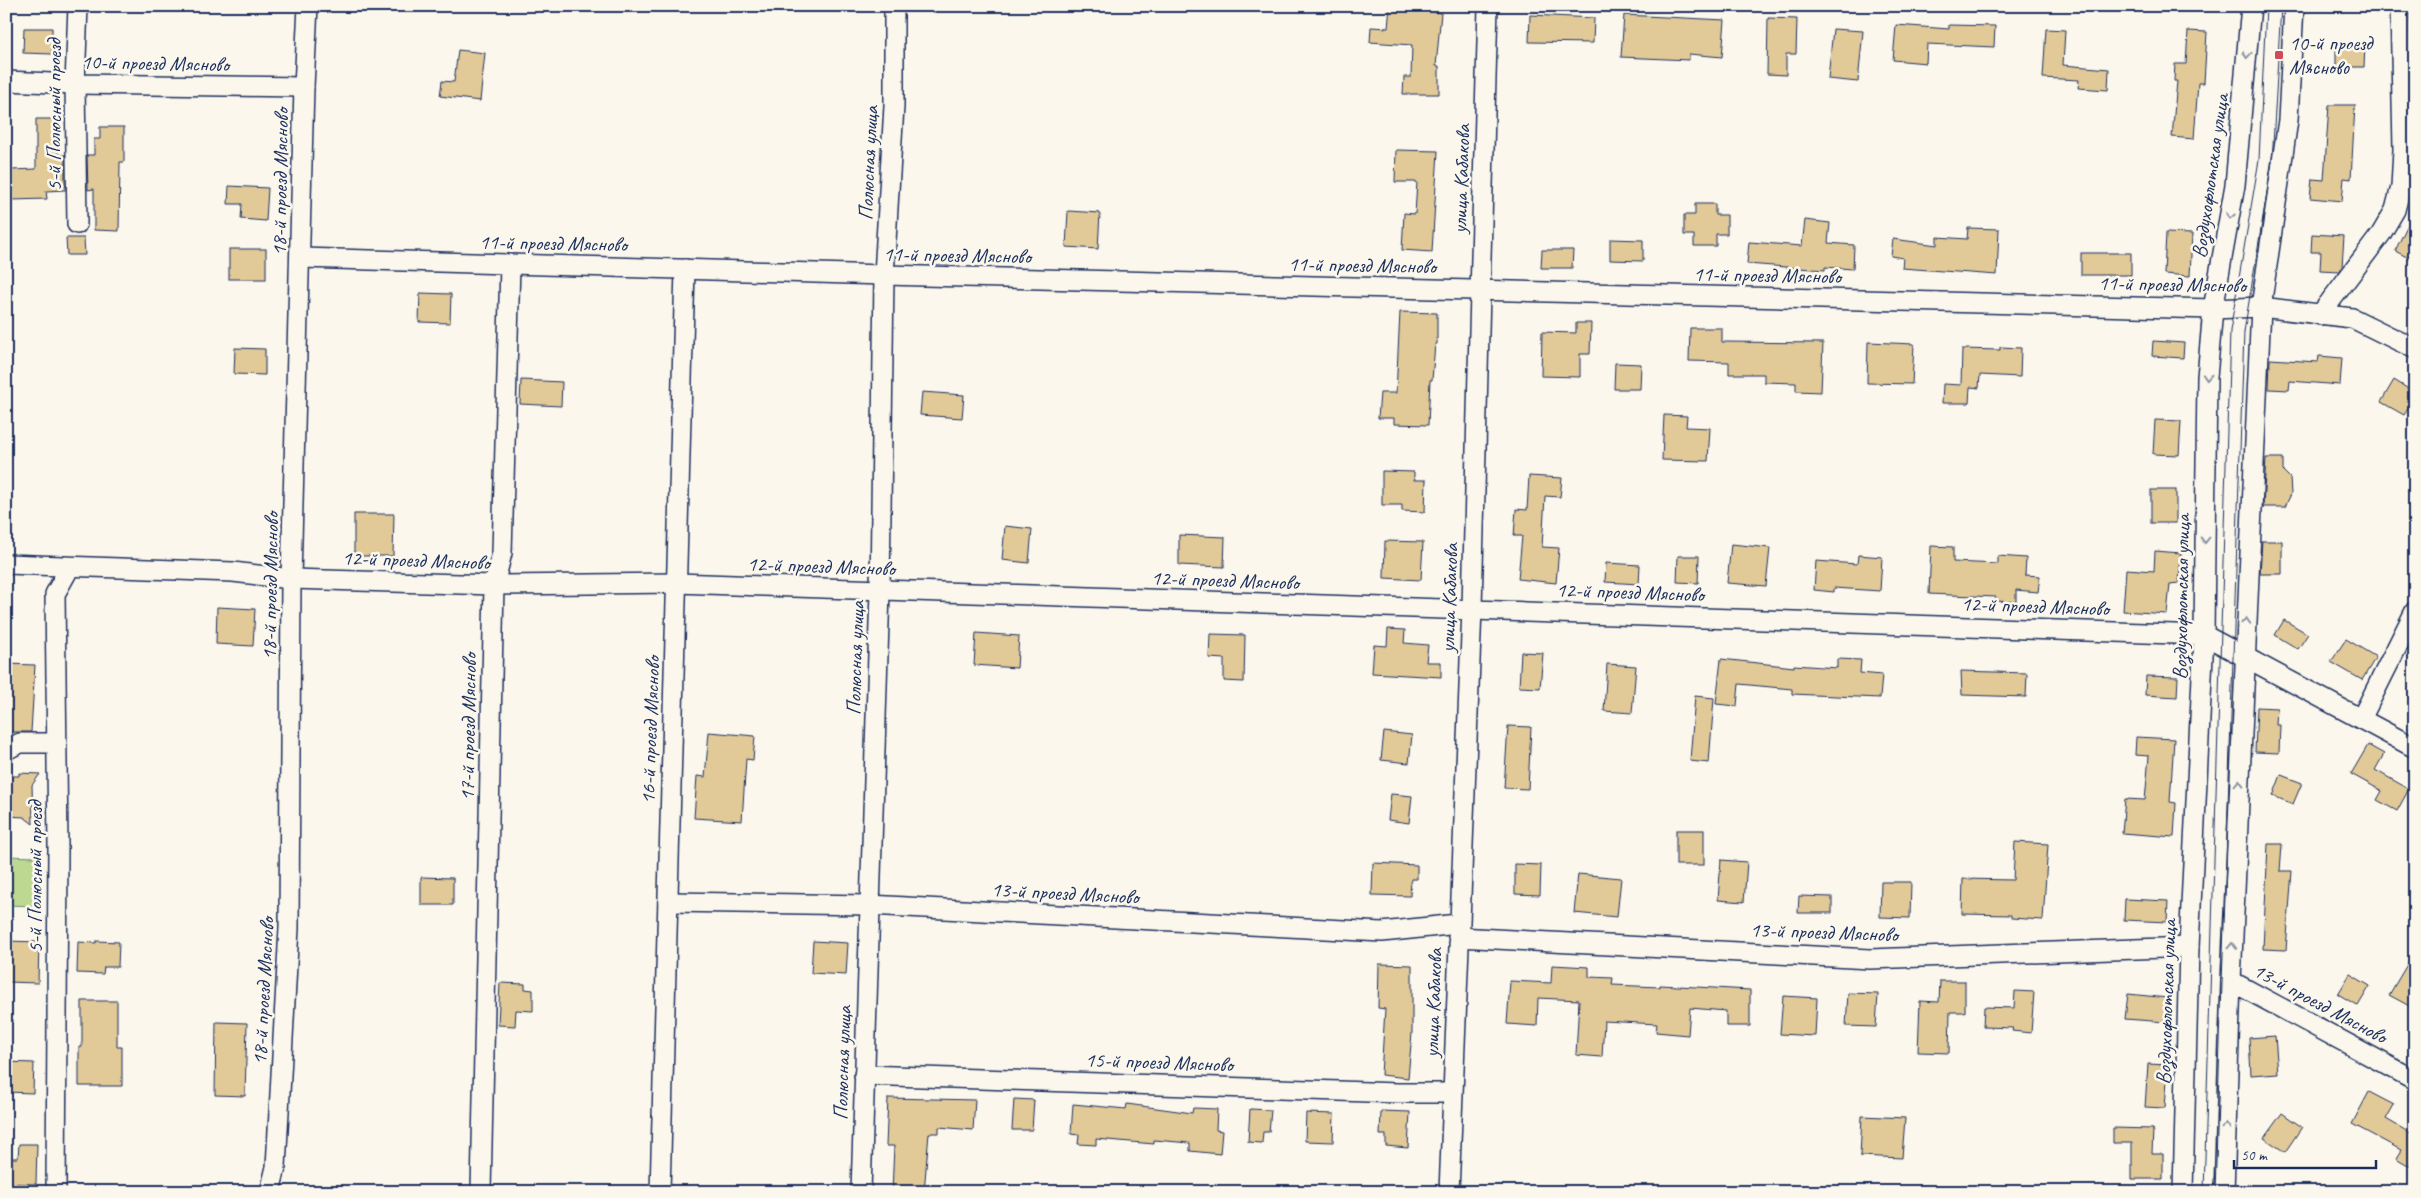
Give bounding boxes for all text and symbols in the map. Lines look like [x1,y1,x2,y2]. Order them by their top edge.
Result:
place label: 10-й проезд Мясново [2289,30,2375,80]
street label: 5-й Полюсный проезд [41,36,67,191]
street label: 10-й проезд Мясново [81,49,232,77]
marker: 10-й проезд Мясново [2273,49,2285,61]
one-way arrow [2242,51,2253,59]
street label: Воздухофлотская улица [2186,90,2236,260]
street label: Полюсная улица [852,103,884,221]
street label: 18-й проезд Мясново [266,105,294,256]
street label: улица Кабакова [1446,122,1476,236]
one-way arrow [2225,212,2235,221]
street label: 11-й проезд Мясново [479,229,630,257]
street label: 11-й проезд Мясново [883,241,1034,269]
street label: 11-й проезд Мясново [1288,251,1439,279]
street label: 11-й проезд Мясново [1693,261,1844,289]
street label: 11-й проезд Мясново [2098,270,2249,298]
one-way arrow [2202,373,2213,381]
street label: 18-й проезд Мясново [256,509,284,660]
street label: Воздухофлотская улица [2167,512,2196,680]
one-way arrow [2200,536,2210,544]
street label: улица Кабакова [1434,541,1464,655]
street label: 12-й проезд Мясново [342,544,493,576]
street label: 12-й проезд Мясново [747,550,898,582]
street label: 12-й проезд Мясново [1151,564,1302,596]
street label: 12-й проезд Мясново [1556,576,1707,608]
street label: 12-й проезд Мясново [1961,590,2112,622]
street label: Полюсная улица [840,599,870,716]
one-way arrow [2241,617,2252,625]
street label: 17-й проезд Мясново [454,650,482,801]
street label: 16-й проезд Мясново [634,653,666,804]
one-way arrow [2234,779,2244,787]
street label: 5-й Полюсный проезд [22,798,48,953]
street label: 13-й проезд Мясново [990,876,1142,910]
street label: 18-й проезд Мясново [246,914,280,1066]
street label: 13-й проезд Мясново [1750,916,1901,948]
street label: Воздухофлотская улица [2150,917,2183,1085]
one-way arrow [2227,941,2238,949]
street label: улица Кабакова [1418,946,1448,1060]
street label: 13-й проезд Мясново [2249,957,2394,1050]
street label: Полюсная улица [827,1004,857,1121]
street label: 15-й проезд Мясново [1085,1046,1236,1078]
one-way arrow [2221,1121,2232,1129]
scale bar [2234,1138,2376,1170]
text: 50 m [2241,1146,2268,1165]

